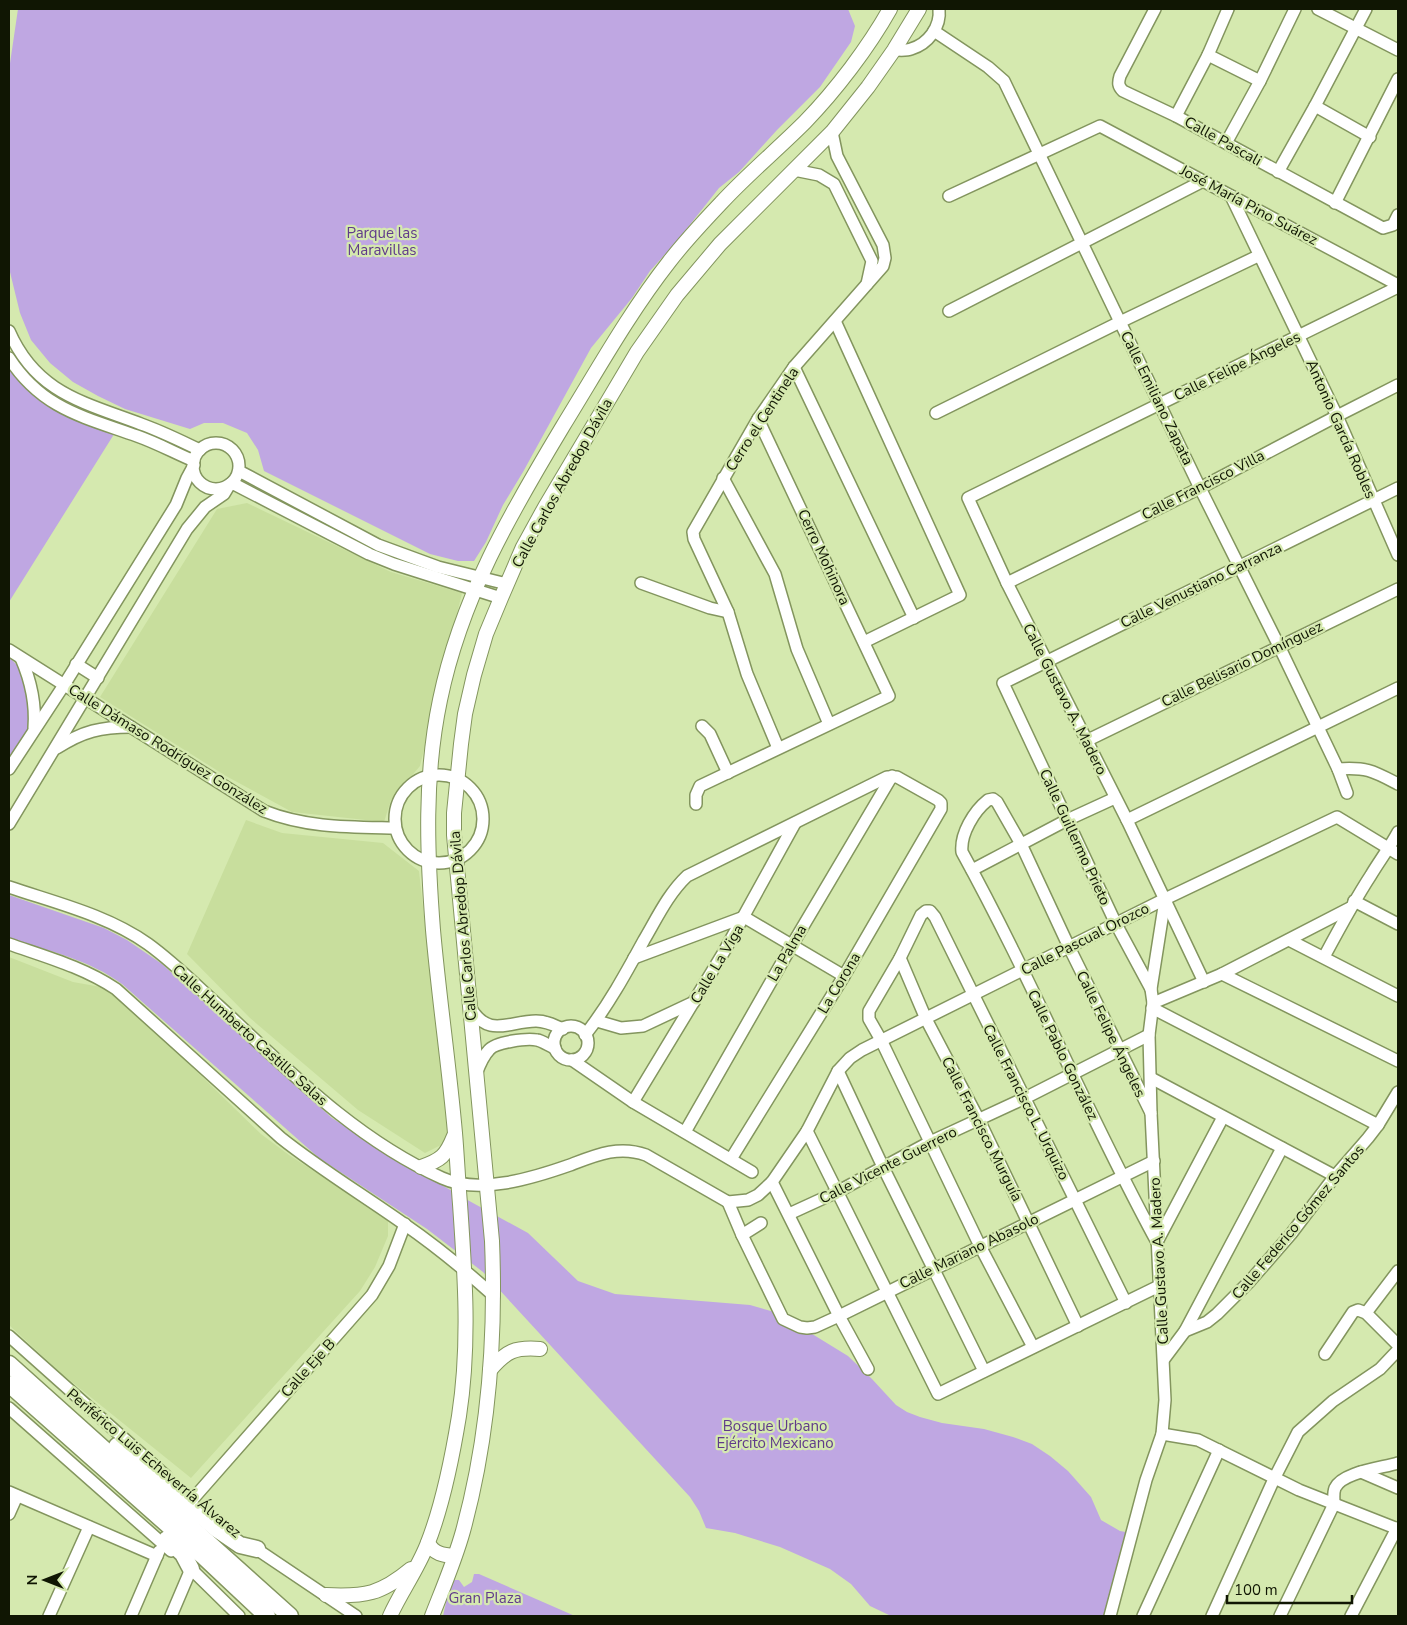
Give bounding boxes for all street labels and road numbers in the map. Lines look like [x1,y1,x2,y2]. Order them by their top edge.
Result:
street label: Calle Pascali [1181,112,1265,170]
street label: José María Pino Suárez [1176,160,1321,250]
street label: Calle Felipe Ángeles [1170,327,1304,405]
street label: Calle Emiliano Zapata [1116,328,1198,468]
street label: Antonio García Robles [1301,356,1381,502]
street label: Cerro el Centinela [721,363,803,475]
street label: Calle Carlos Abredop Dávila [507,395,617,571]
street label: Calle Francisco Villa [1138,445,1268,525]
street label: Cerro Mohinora [793,506,855,608]
street label: Calle Venustiano Carranza [1117,537,1285,633]
street label: Calle Belisario Domínguez [1158,616,1326,712]
street label: Calle Gustavo A. Madero [1018,620,1112,778]
street label: Calle Dámaso Rodríguez González [65,679,271,819]
street label: Calle Guillermo Prieto [1035,766,1115,908]
street label: Calle Carlos Abredop Dávila [445,830,481,1022]
street label: Calle Pascual Orozco [1018,898,1152,980]
street label: Calle La Viga [686,921,748,1007]
street label: La Palma [763,921,811,985]
street label: La Corona [813,949,865,1017]
street label: Calle Humberto Castillo Salas [168,960,332,1110]
street label: Calle Felipe Ángeles [1072,967,1150,1101]
street label: Calle Pablo González [1023,987,1103,1124]
street label: Calle Francisco L. Urquizo [978,1021,1074,1183]
street label: Calle Francisco Murguía [937,1053,1027,1205]
street label: Calle Vicente Guerrero [816,1122,960,1208]
street label: Calle Federico Gómez Santos [1227,1140,1369,1304]
street label: Calle Gustavo A. Madero [1145,1177,1173,1345]
street label: Calle Mariano Abasolo [896,1209,1042,1293]
street label: Calle Eje B [276,1334,340,1402]
street label: Periférico Luis Echeverría Álvarez [62,1384,246,1542]

